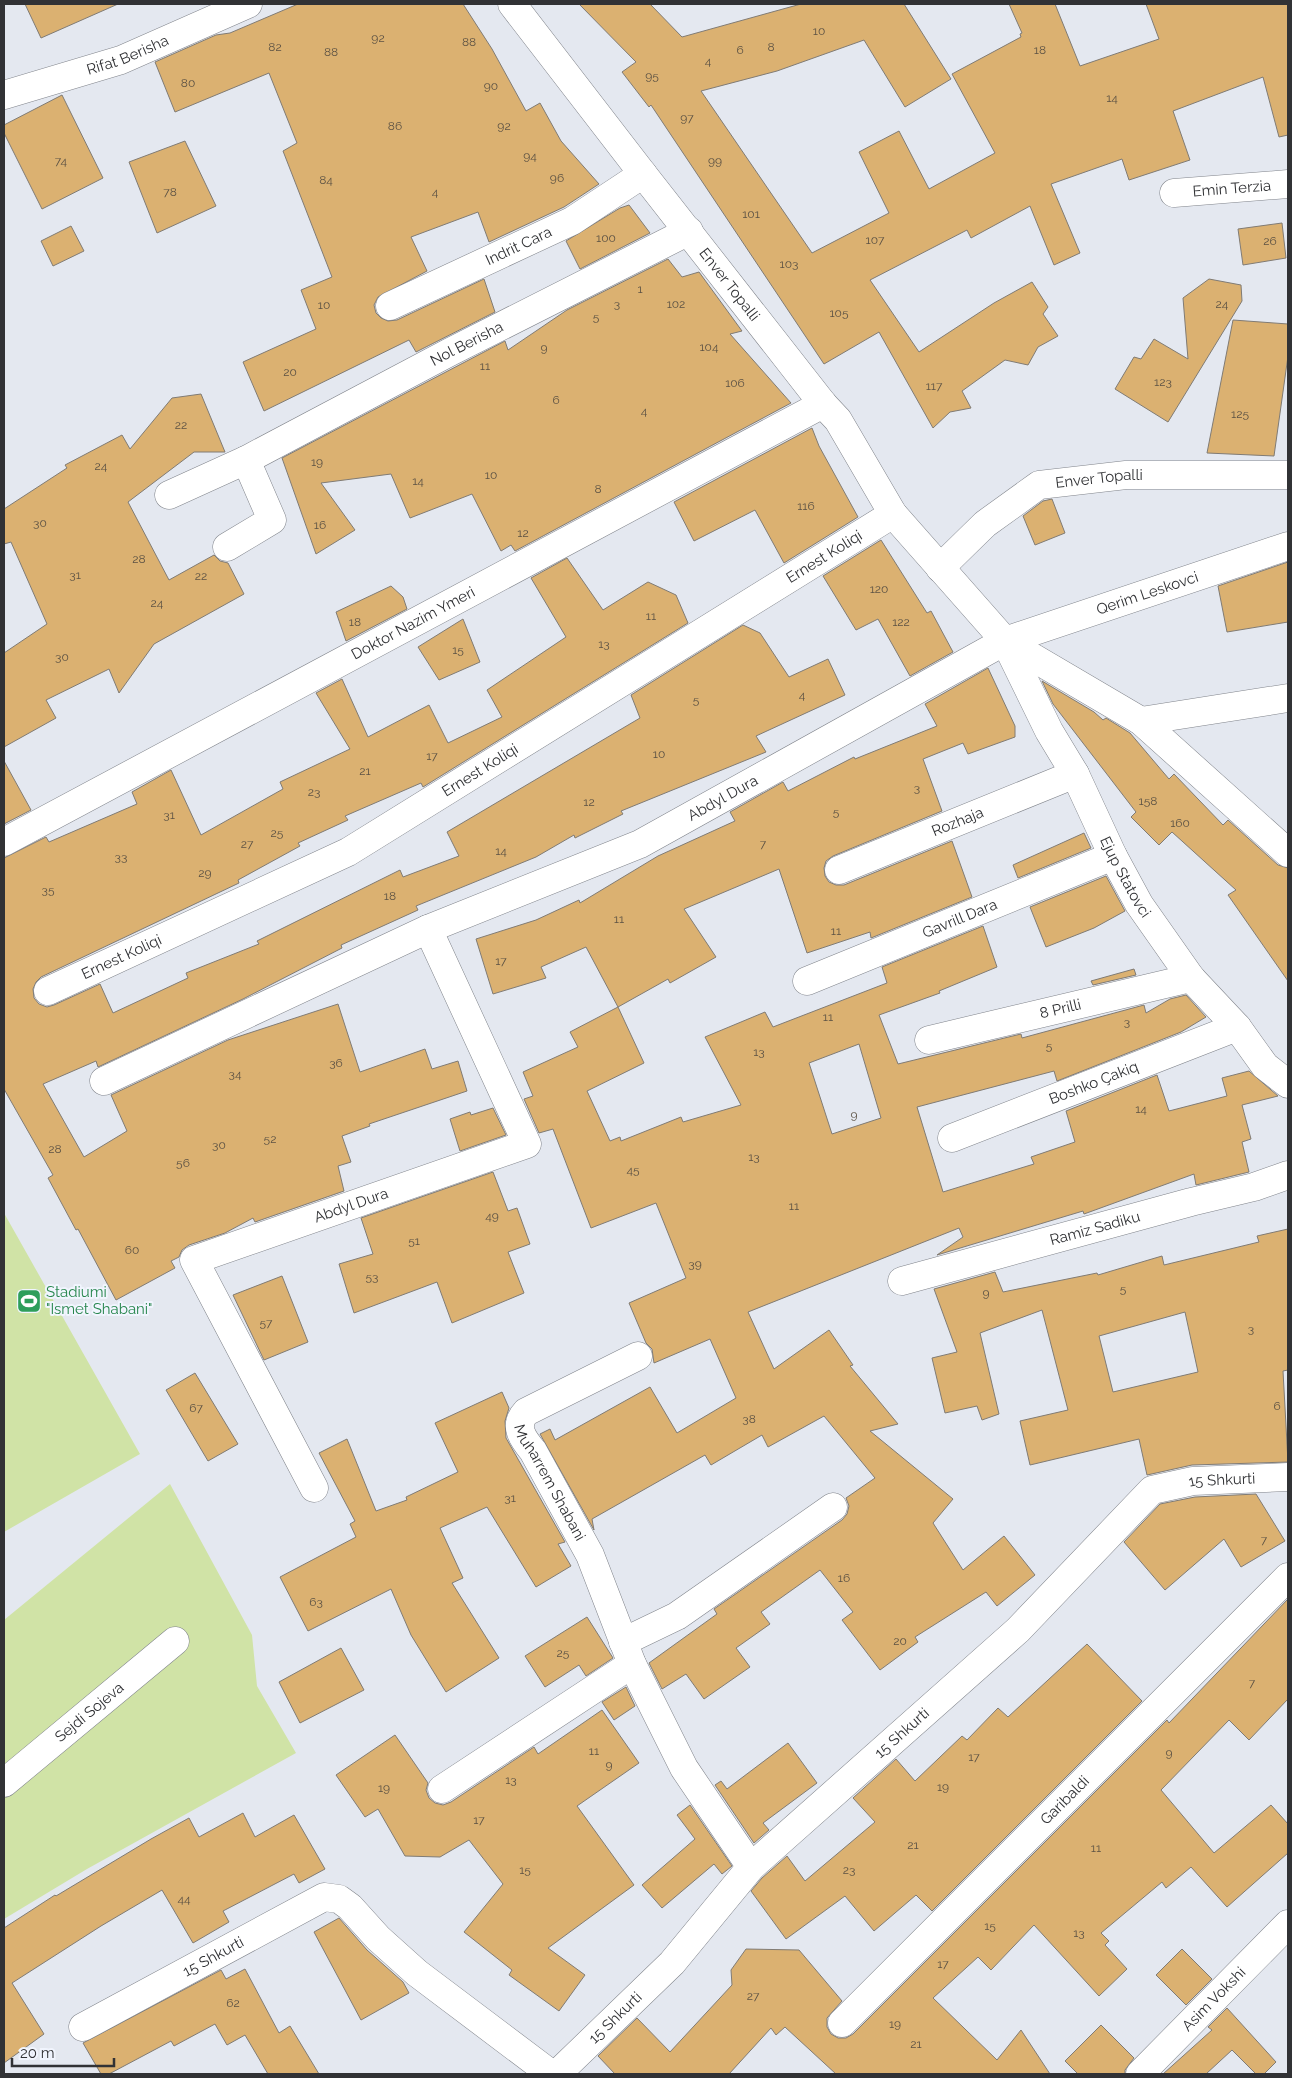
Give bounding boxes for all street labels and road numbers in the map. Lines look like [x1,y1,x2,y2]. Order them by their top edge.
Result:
street label: Rifat Berisha [85,31,171,79]
street label: Emin Terzia [1192,176,1272,201]
street label: Indrit Cara [483,223,555,269]
street label: Enver Topalli [695,244,764,325]
street label: Nol Berisha [427,318,506,370]
street label: Enver Topalli [1054,466,1143,492]
street label: Ernest Koliqi [783,526,866,587]
street label: Qerim Leskovci [1094,568,1201,619]
street label: Doktor Nazim Ymeri [348,583,478,664]
street label: Ernest Koliqi [439,740,521,800]
street label: Abdyl Dura [685,771,761,825]
street label: Rozhaja [929,803,986,840]
street label: Ejup Statovci [1096,834,1155,921]
street label: Gavrill Dara [920,895,1000,942]
street label: Ernest Koliqi [79,931,164,983]
street label: 8 Prilli [1038,995,1083,1023]
street label: Boshko Çakiq [1046,1057,1141,1108]
street label: Abdyl Dura [312,1184,391,1227]
street label: Ramiz Sadiku [1048,1207,1142,1249]
street label: Muharrem Shabani [510,1422,589,1544]
street label: 15 Shkurti [1187,1469,1256,1491]
street label: Sejdi Sojeva [51,1678,127,1746]
street label: 15 Shkurti [871,1704,933,1762]
street label: Garibaldi [1037,1772,1093,1828]
street label: 15 Shkurti [180,1933,247,1981]
street label: Asim Vokshi [1178,1963,1249,2035]
street label: 15 Shkurti [585,1988,646,2047]

